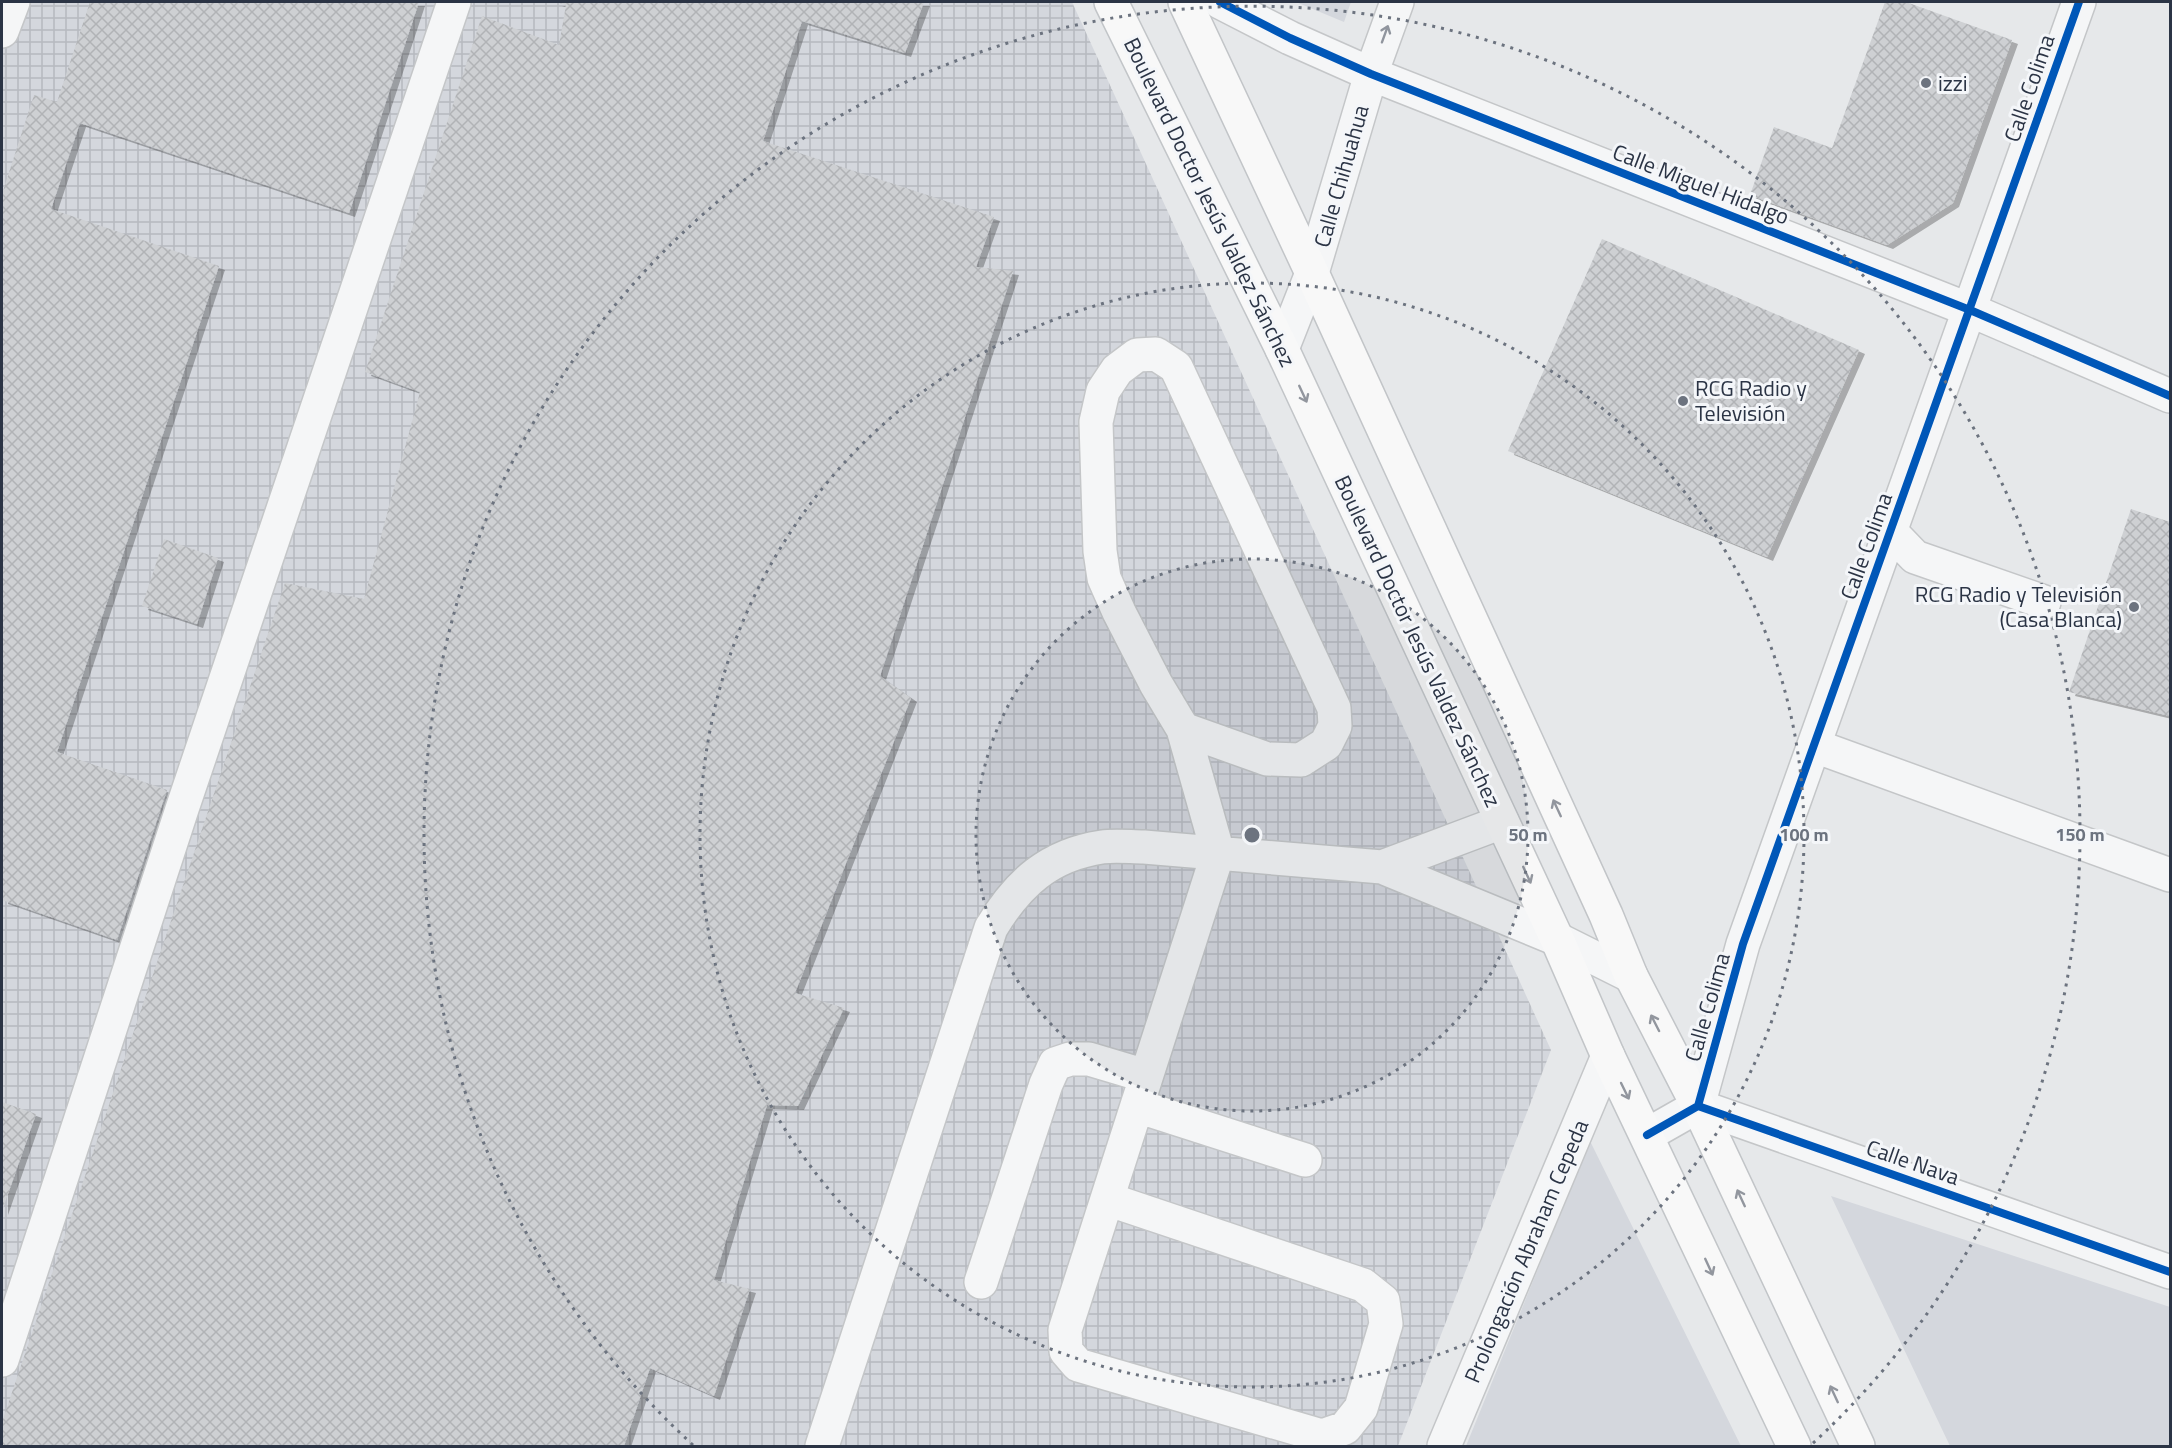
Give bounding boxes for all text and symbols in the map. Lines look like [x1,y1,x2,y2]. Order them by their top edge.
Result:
one-way arrow [1380,25,1391,44]
street label: Calle Colima [1995,30,2063,146]
street label: Boulevard Doctor Jesús Valdez Sánchez [1115,31,1305,373]
place label: izzi [1938,66,1968,100]
marker: izzi [1919,76,1933,90]
street label: Calle Chihuahua [1304,101,1378,251]
street label: Calle Miguel Hidalgo [1608,135,1794,233]
place label: RCG Radio y Televisión [1695,371,1807,430]
one-way arrow [1298,384,1309,402]
marker: RCG Radio y Televisión [1676,394,1690,408]
street label: Boulevard Doctor Jesús Valdez Sánchez [1326,469,1510,813]
street label: Calle Colima [1831,488,1901,604]
place label: RCG Radio y Televisión (Casa Blanca) [1915,577,2122,636]
marker: RCG Radio y Televisión (Casa Blanca) [2127,600,2141,614]
one-way arrow [1550,799,1562,817]
text: 50 m [1508,821,1548,848]
text: 100 m [1779,821,1829,848]
text: 150 m [2055,821,2105,848]
centre of rings [1242,825,1262,845]
one-way arrow [1521,866,1533,884]
street label: Calle Colima [1675,949,1739,1065]
one-way arrow [1649,1015,1661,1033]
one-way arrow [1620,1081,1632,1099]
street label: Prolongación Abraham Cepeda [1455,1114,1597,1388]
street label: Calle Nava [1862,1130,1964,1194]
one-way arrow [1735,1190,1747,1208]
one-way arrow [1704,1257,1716,1275]
one-way arrow [1827,1385,1839,1403]

